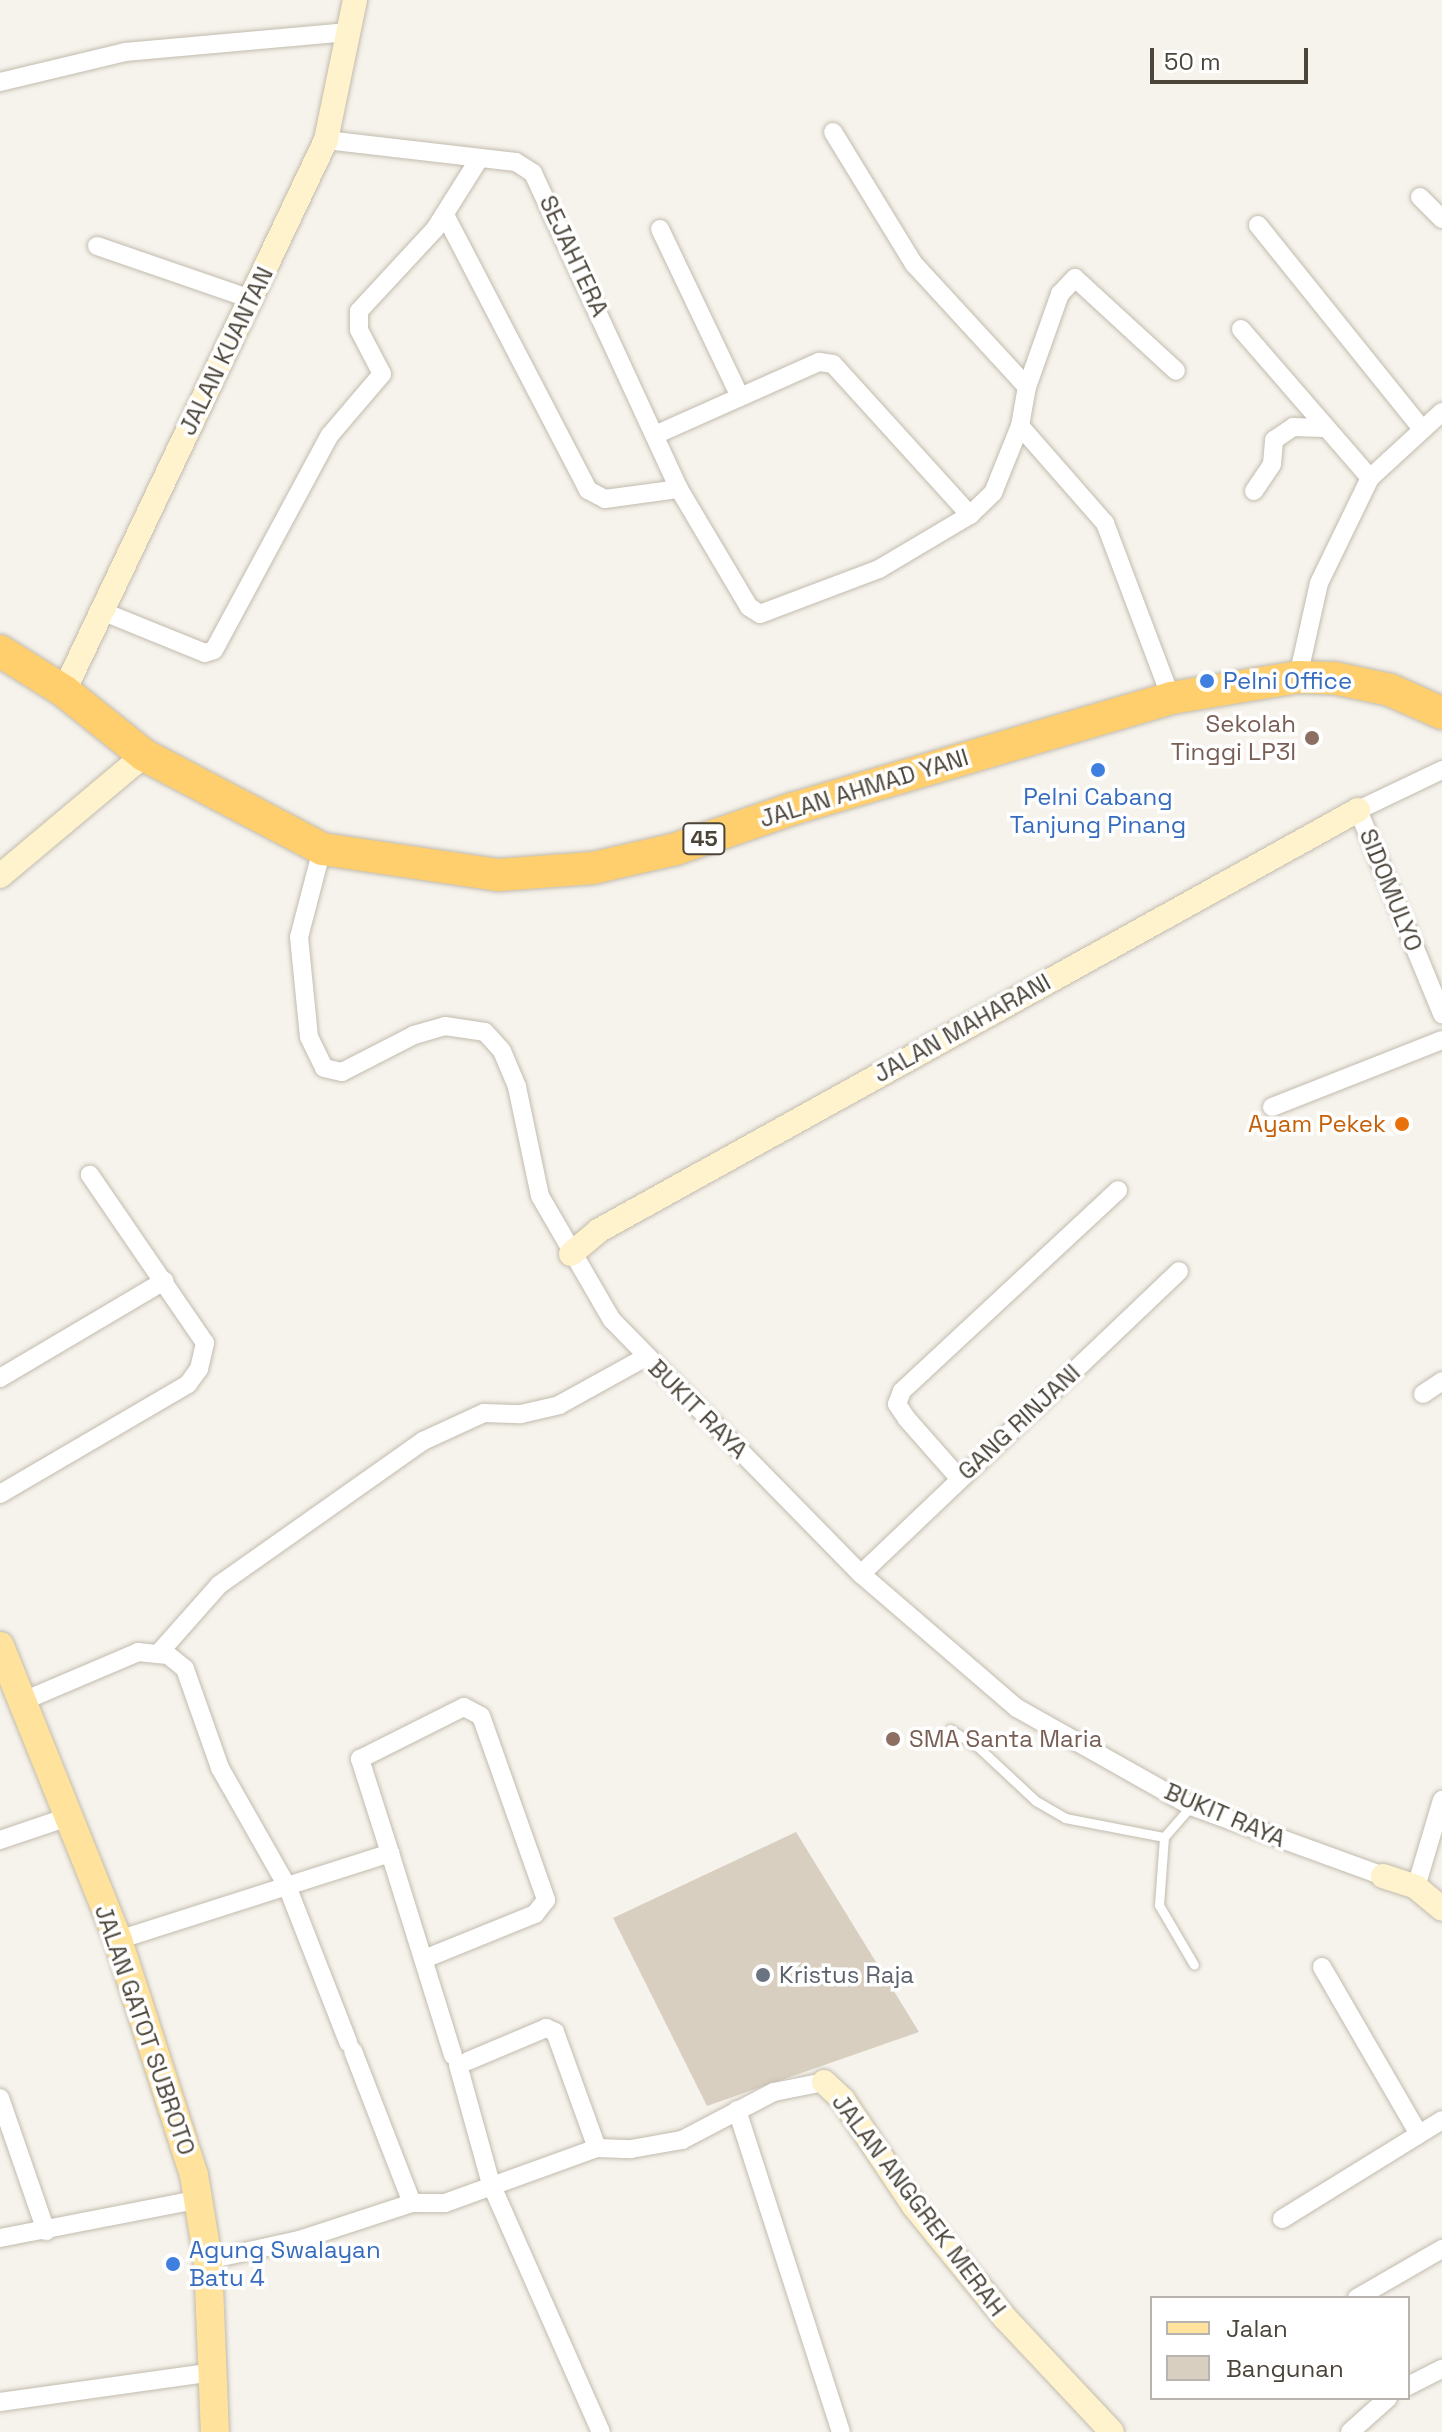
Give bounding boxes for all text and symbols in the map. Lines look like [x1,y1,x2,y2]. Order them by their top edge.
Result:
scale bar [1154,32,1312,82]
text: 50 m [1164,46,1221,77]
street label: SEJAHTERA [533,191,615,321]
street label: JALAN KUANTAN [173,262,279,440]
place label: Pelni Office [1223,667,1352,695]
marker: Pelni Office [1198,672,1216,690]
place label: Sekolah Tinggi LP3I [1171,710,1296,766]
marker: Sekolah Tinggi LP3I [1303,729,1321,747]
street label: JALAN AHMAD YANI [756,742,972,834]
marker: Pelni Cabang Tanjung Pinang [1089,761,1107,779]
place label: Pelni Cabang Tanjung Pinang [1010,783,1186,839]
road number: 45 [682,821,726,857]
street label: SIDOMULYO [1353,825,1429,955]
street label: JALAN MAHARANI [869,967,1055,1089]
place label: Ayam Pekek [1248,1110,1386,1138]
marker: Ayam Pekek [1393,1115,1411,1133]
street label: BUKIT RAYA [642,1353,754,1465]
street label: GANG RINJANI [952,1358,1086,1486]
place label: SMA Santa Maria [909,1725,1103,1753]
marker: SMA Santa Maria [884,1730,902,1748]
street label: BUKIT RAYA [1160,1777,1290,1853]
street label: JALAN GATOT SUBROTO [88,1901,202,2159]
place label: Kristus Raja [779,1961,914,1989]
marker: Kristus Raja [754,1966,772,1984]
street label: JALAN ANGGREK MERAH [826,2088,1012,2322]
place label: Agung Swalayan Batu 4 [189,2236,381,2292]
marker: Agung Swalayan Batu 4 [164,2255,182,2273]
legend [1150,2296,1410,2400]
text: Jalan [1226,2313,1288,2344]
text: Bangunan [1226,2353,1344,2384]

